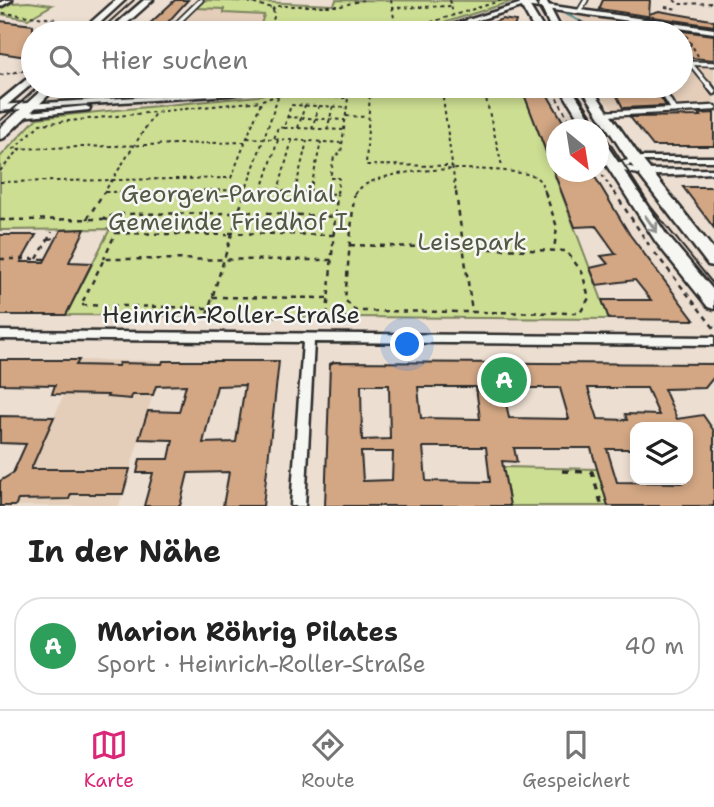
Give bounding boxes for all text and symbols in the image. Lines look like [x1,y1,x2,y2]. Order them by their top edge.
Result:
search box [21,21,693,98]
icon: search [45,41,83,79]
text: Hier suchen [101,42,248,77]
north arrow [546,119,609,182]
park label: Georgen-Parochial Gemeinde Friedhof I [108,178,348,238]
one-way arrow [644,214,658,233]
park label: Leisepark [417,226,527,258]
street label: Heinrich-Roller-Straße [102,299,360,331]
your location [390,327,424,361]
pin: A [481,354,527,406]
map controls [630,422,693,485]
button: layers [630,422,693,485]
text: In der Nähe [28,531,221,572]
text: Marion Röhrig Pilates [97,614,398,649]
text: A [44,631,62,661]
text: 40 m [624,631,684,661]
text: Sport · Heinrich-Roller-Straße [97,649,426,679]
tab: Karte [84,726,134,793]
tab: Route [301,726,355,793]
tab: Gespeichert [522,726,630,793]

